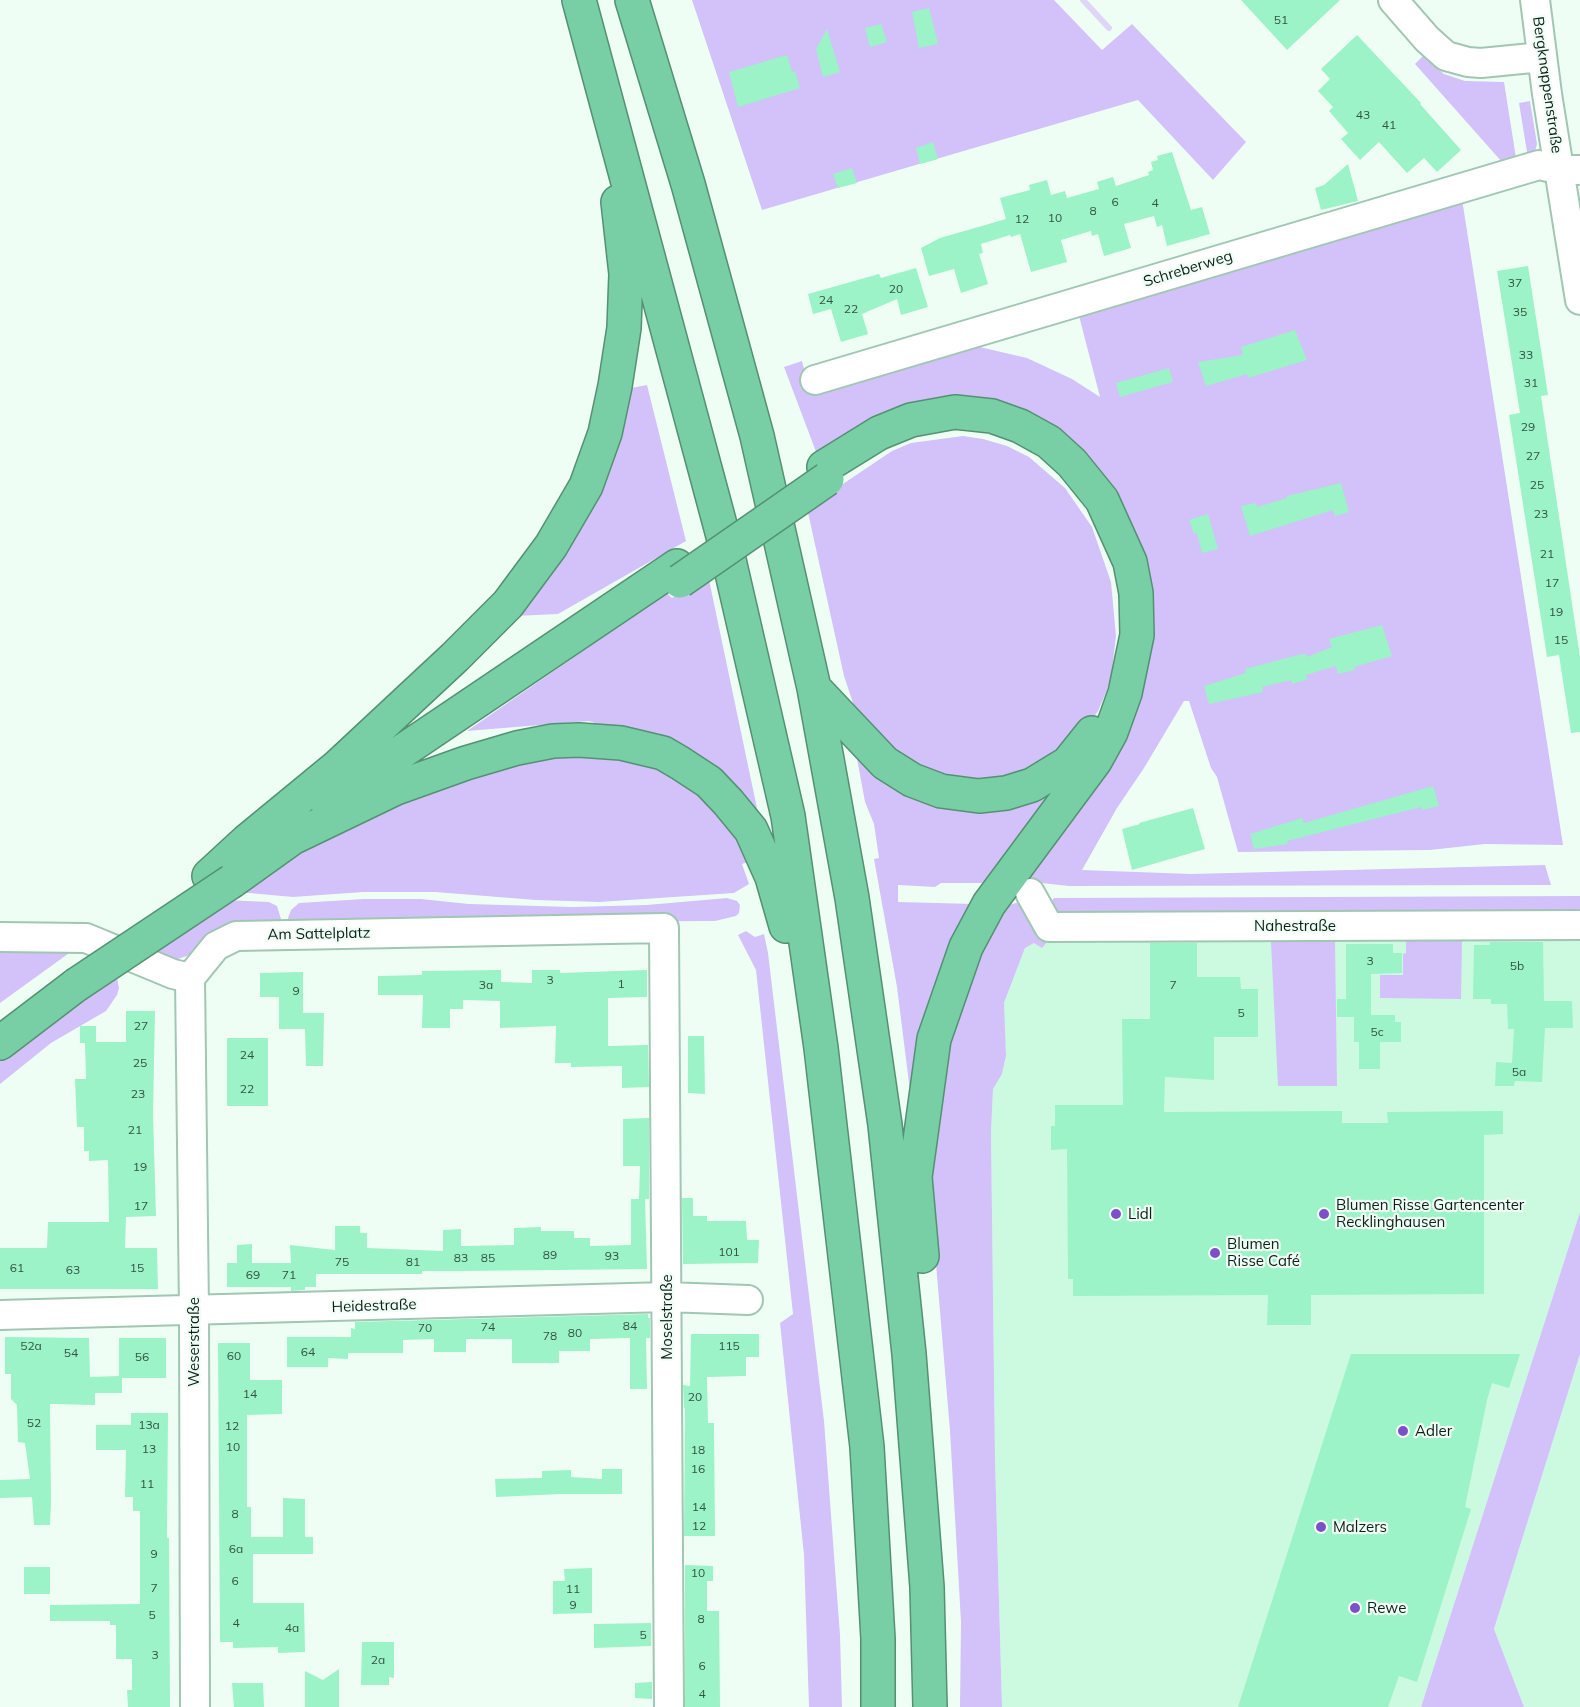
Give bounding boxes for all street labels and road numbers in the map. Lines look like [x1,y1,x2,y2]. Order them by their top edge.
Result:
street label: Bergknappenstraße [1528,15,1566,155]
street label: Schreberweg [1141,247,1235,291]
street label: Nahestraße [1254,917,1336,935]
street label: Am Sattelplatz [267,924,371,944]
street label: Moselstraße [658,1274,676,1360]
street label: Heidestraße [331,1296,417,1316]
street label: Weserstraße [185,1297,203,1387]

